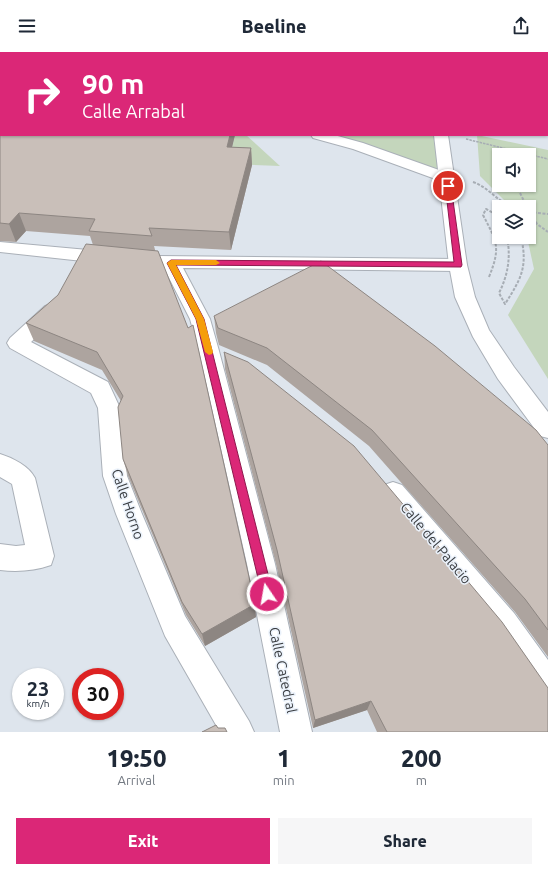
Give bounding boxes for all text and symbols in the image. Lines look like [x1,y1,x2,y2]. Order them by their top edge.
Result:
icon: menu [16,15,38,37]
icon: share [510,15,532,37]
text: Beeline [241,16,307,36]
icon: right [16,68,68,120]
text: 90 m [82,68,144,99]
text: Calle Arrabal [82,101,185,121]
map controls [492,148,536,244]
button: sound [492,148,536,192]
pin [431,169,465,203]
icon: arrive [437,175,459,197]
button: layers [492,200,536,244]
street label: Calle Horno [108,467,148,541]
street label: Calle del Palacio [397,499,475,587]
position arrow [246,573,288,615]
street label: Calle Catedral [266,626,300,715]
speed limit sign: 30 [72,668,124,720]
text: 23 [27,677,49,700]
text: km/h [26,698,50,709]
text: 19:50 [106,745,166,772]
text: 1 [277,745,290,772]
text: 200 [401,745,442,772]
text: Arrival [117,773,155,787]
text: min [273,773,295,787]
text: m [416,773,427,787]
button: Exit [16,818,270,864]
button: Share [278,818,532,864]

